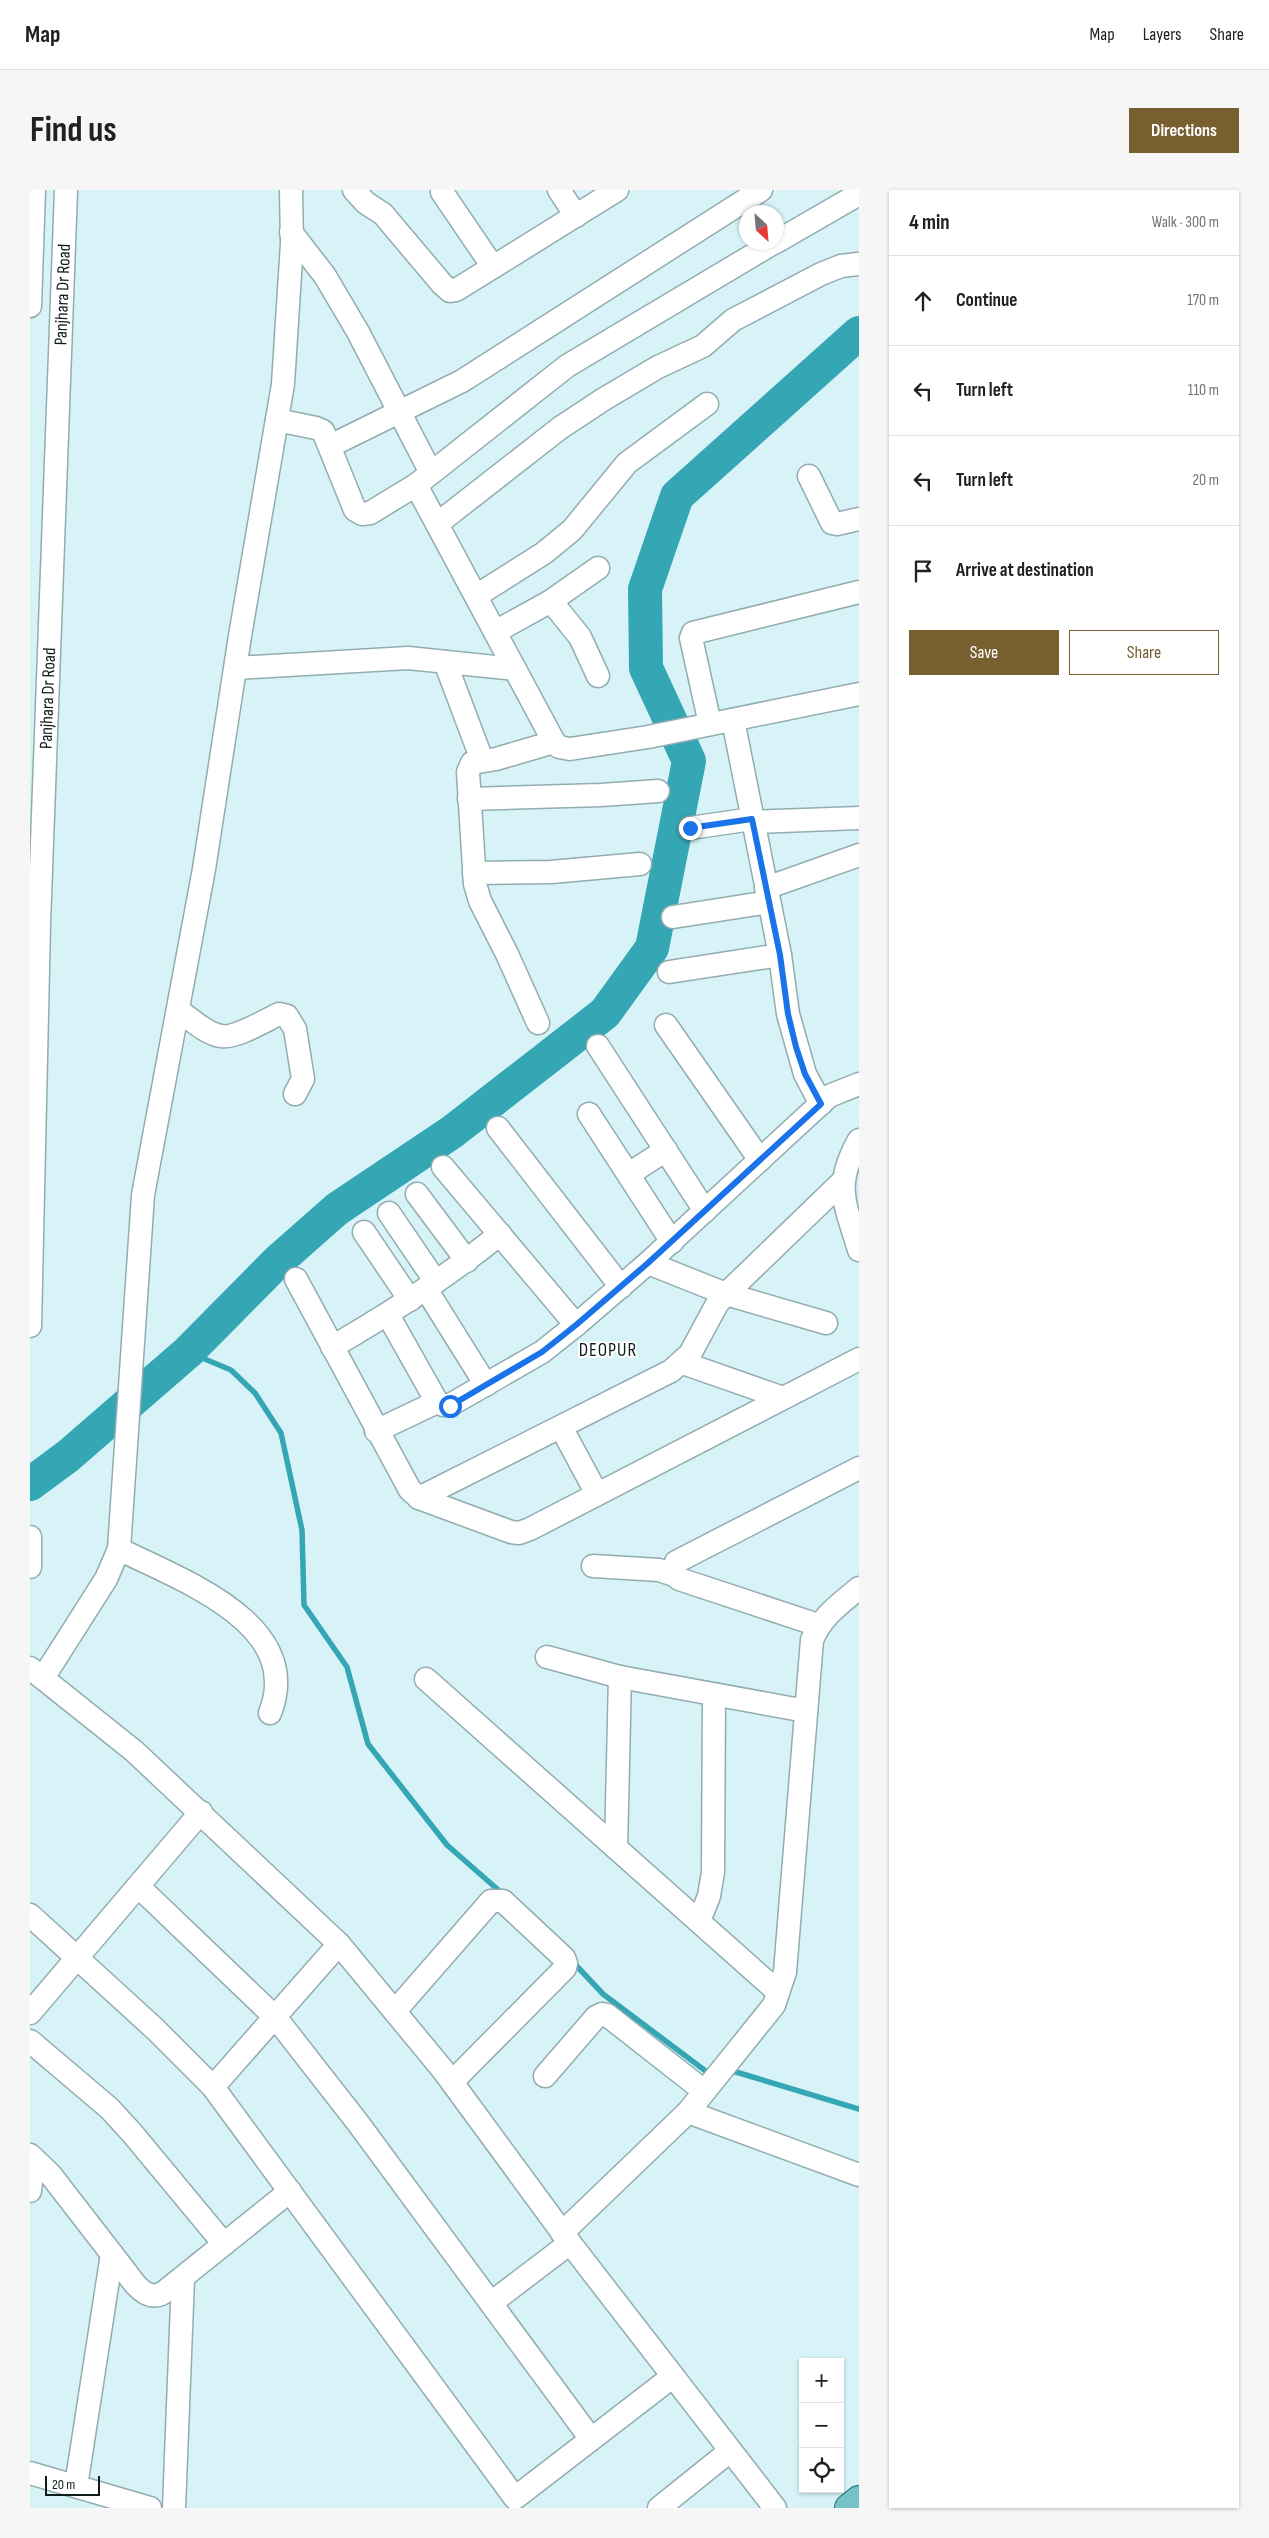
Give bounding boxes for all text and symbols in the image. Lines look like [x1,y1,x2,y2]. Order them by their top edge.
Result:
text: Map [25,20,60,49]
text: Map [1090,24,1115,45]
text: Layers [1143,24,1182,45]
text: Share [1210,24,1244,45]
button: Directions [1129,108,1239,153]
text: Find us [30,109,117,152]
north arrow [739,205,784,250]
text: 4 min [909,210,950,235]
text: Walk · 300 m [1152,213,1219,232]
street label: Panjhara Dr Road [50,243,75,346]
icon: ahead [909,287,937,315]
text: Continue [956,289,1017,312]
text: 170 m [1187,291,1219,310]
icon: left [909,377,937,405]
text: Turn left [956,379,1013,402]
text: 110 m [1188,381,1219,400]
icon: left [909,467,937,495]
text: Turn left [956,469,1013,492]
text: 20 m [1192,471,1219,490]
icon: arrive [909,557,937,585]
text: Arrive at destination [956,559,1094,582]
button: Save [909,630,1059,675]
button: Share [1069,630,1219,675]
street label: Panjhara Dr Road [35,647,60,749]
route end [679,817,702,840]
district label: DEOPUR [579,1339,637,1362]
route start [439,1395,462,1418]
map controls [799,2358,844,2493]
button: + [799,2358,844,2403]
button: − [799,2403,844,2448]
button: locate [799,2448,844,2493]
scale bar [45,2473,100,2496]
text: 20 m [52,2476,75,2493]

